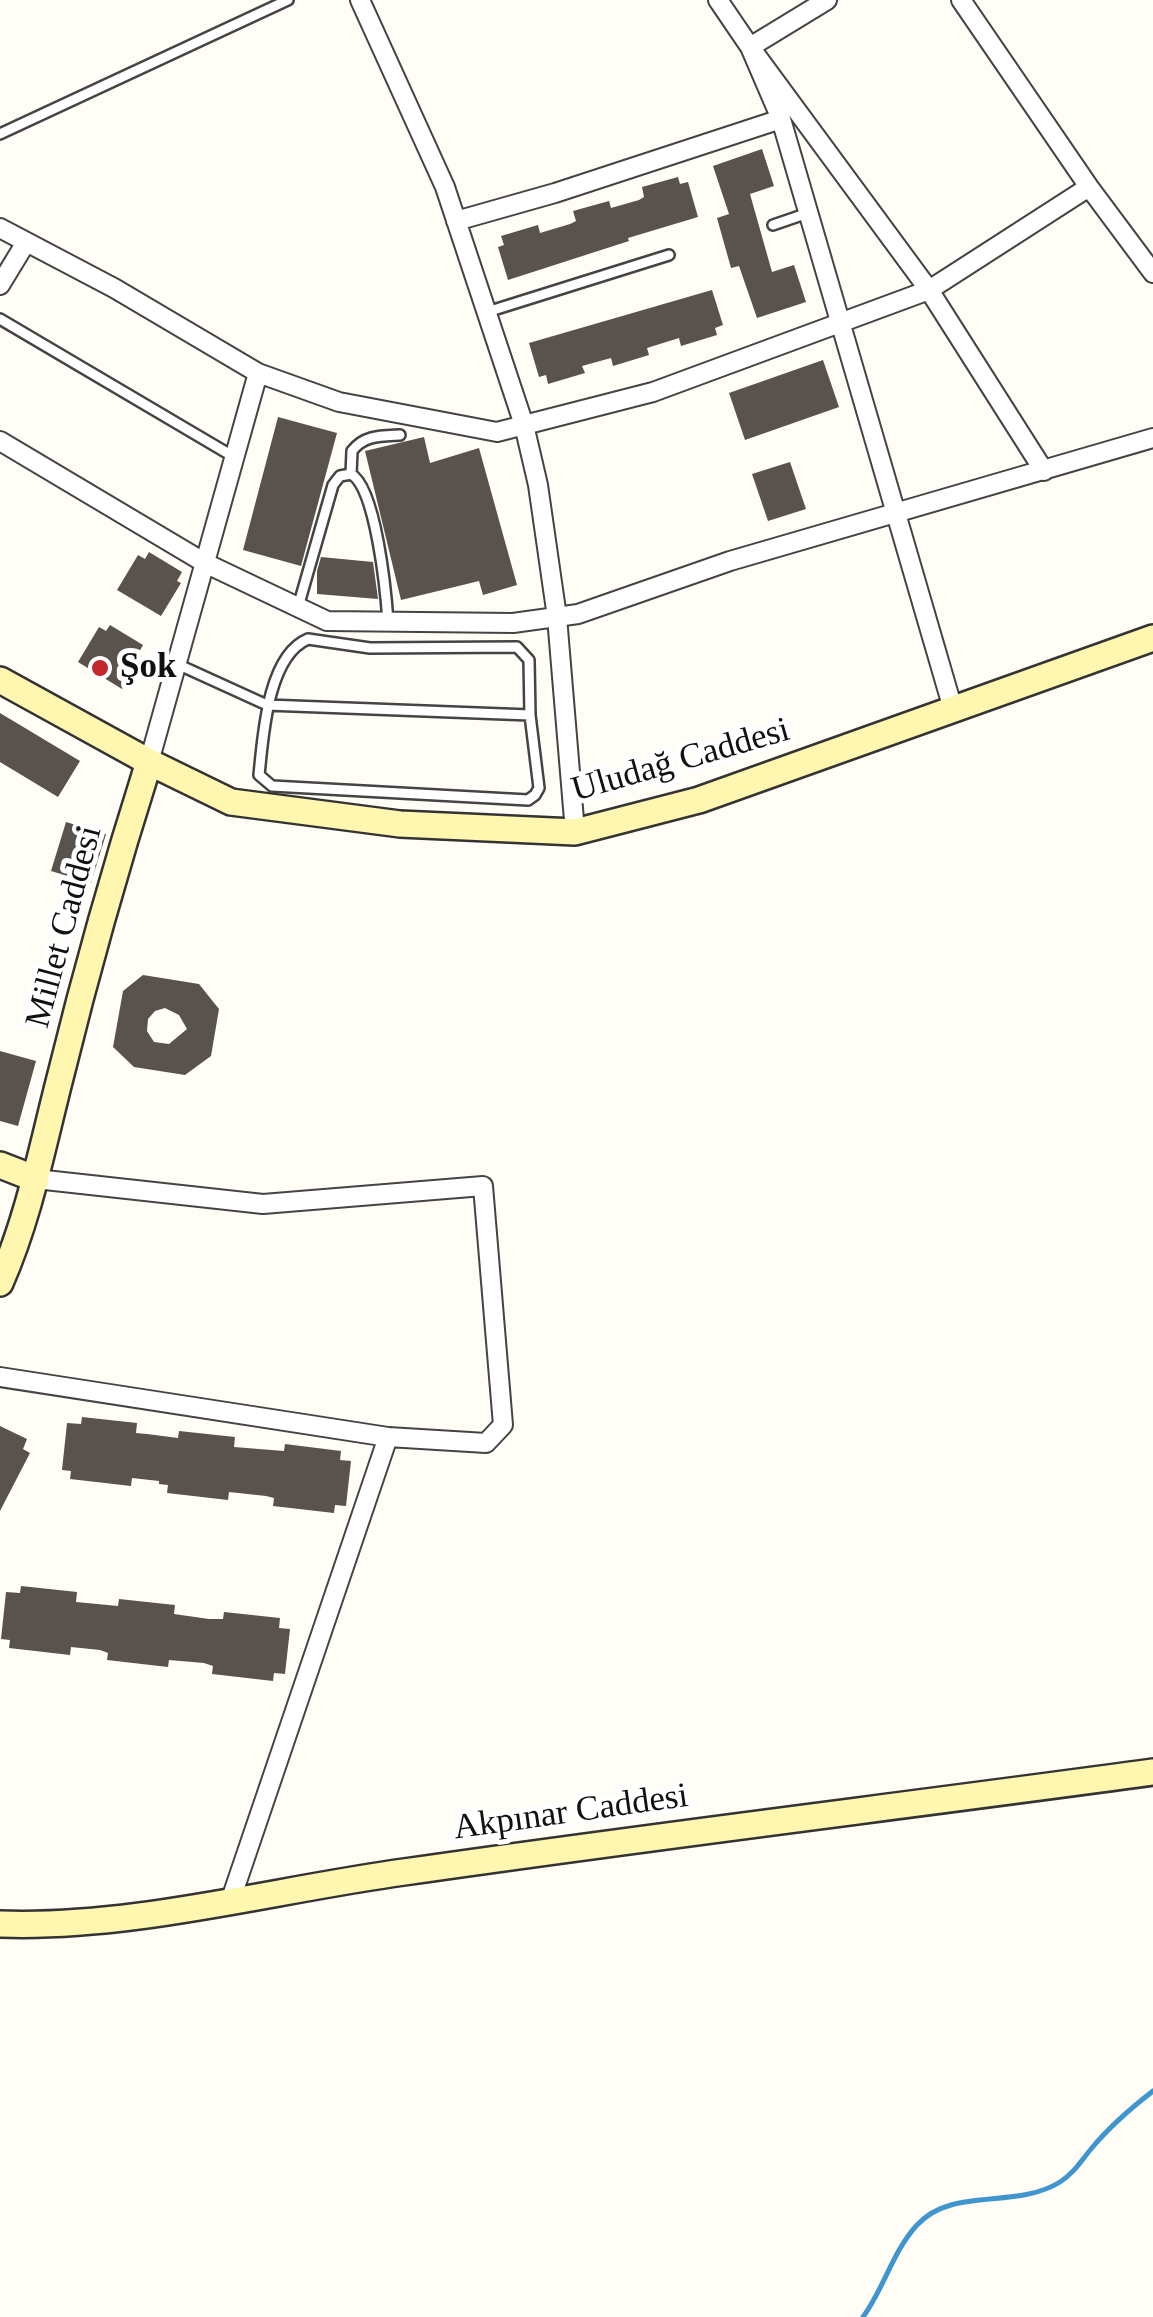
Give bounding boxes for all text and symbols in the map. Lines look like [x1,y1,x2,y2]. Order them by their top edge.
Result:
place label: Şok [120,647,176,689]
marker: Şok [89,657,111,679]
street label: Uludağ Caddesi [567,710,795,812]
street label: Millet Caddesi [18,822,112,1032]
street label: Akpınar Caddesi [451,1776,691,1850]

